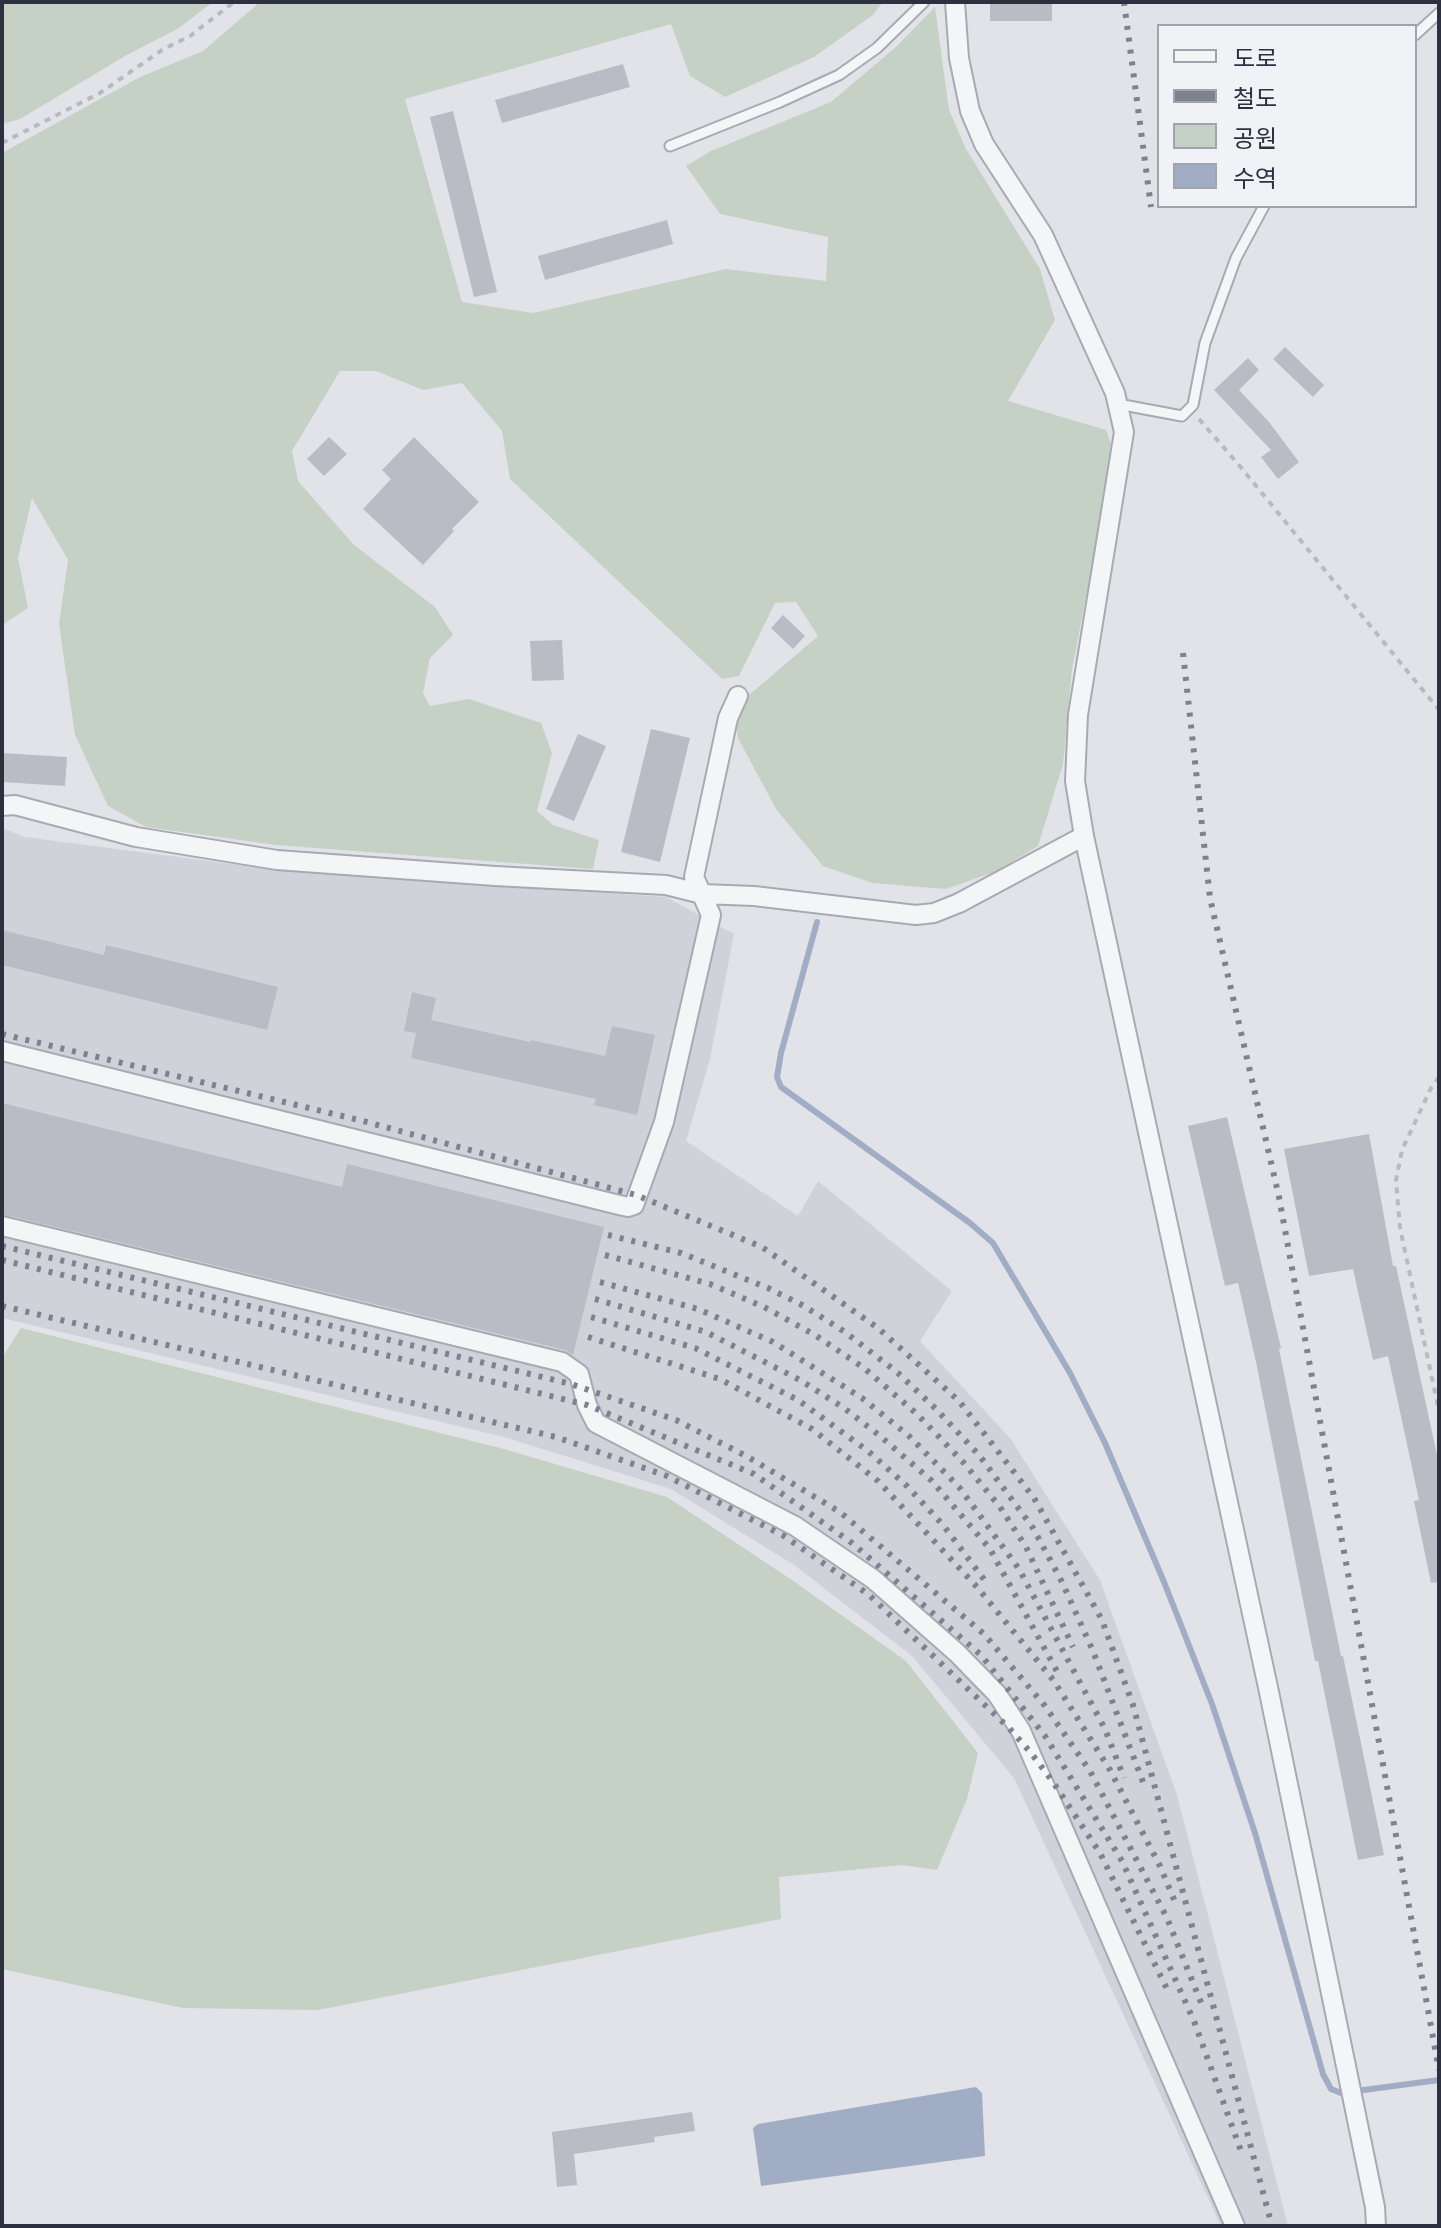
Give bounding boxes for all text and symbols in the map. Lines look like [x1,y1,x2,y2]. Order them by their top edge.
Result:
legend [1157,24,1417,208]
text: 도로 [1233,43,1277,72]
text: 철도 [1233,83,1277,112]
text: 공원 [1233,123,1277,152]
text: 수역 [1233,163,1277,192]

